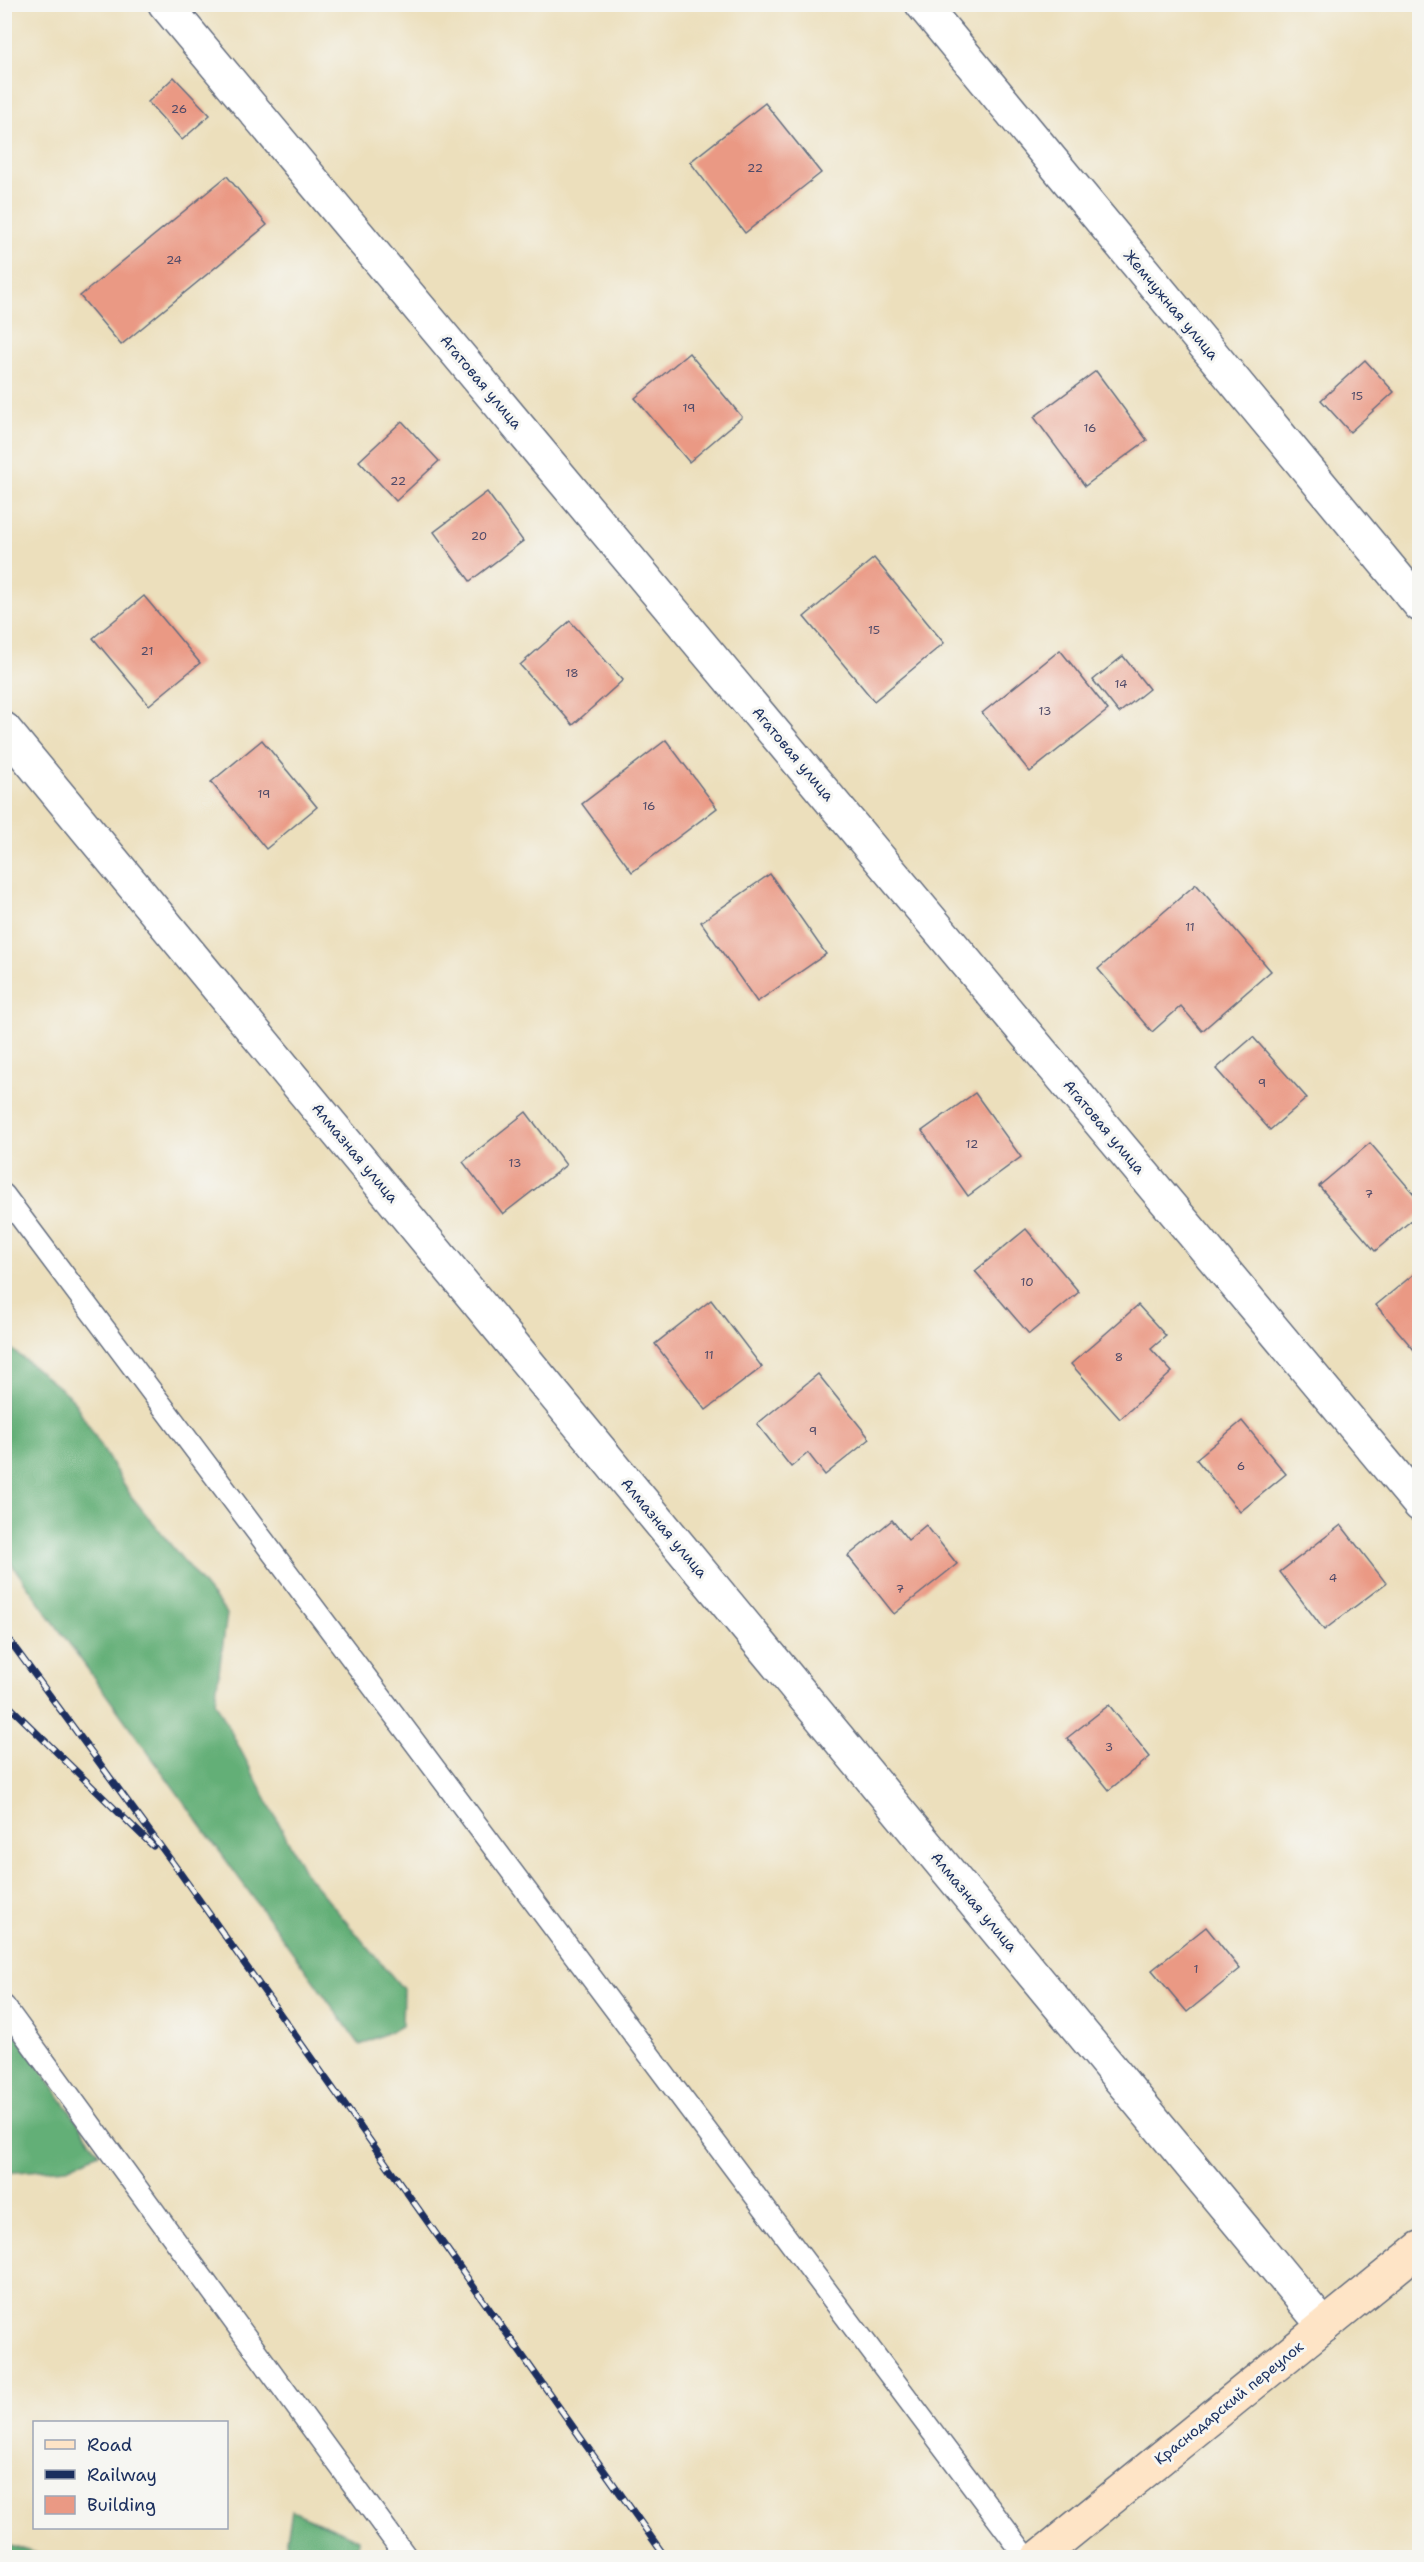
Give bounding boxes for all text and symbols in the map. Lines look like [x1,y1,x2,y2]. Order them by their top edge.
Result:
house number: 26 [171,101,187,117]
house number: 22 [747,160,763,176]
street label: Жемчужная улица [1119,246,1223,365]
house number: 24 [166,252,182,268]
street label: Агатовая улица [436,331,527,434]
house number: 15 [1351,388,1363,404]
house number: 19 [683,400,695,416]
house number: 16 [1083,420,1097,436]
house number: 22 [390,473,406,489]
house number: 20 [471,528,487,544]
house number: 15 [868,622,880,638]
house number: 21 [141,643,153,659]
house number: 18 [565,665,579,681]
house number: 14 [1115,676,1127,692]
street label: Агатовая улица [748,703,839,806]
house number: 13 [1039,703,1051,719]
house number: 19 [258,786,270,802]
house number: 16 [642,798,656,814]
house number: 11 [1185,919,1195,935]
house number: 9 [1258,1075,1266,1091]
street label: Агатовая улица [1059,1076,1150,1179]
street label: Алмазная улица [307,1099,403,1208]
house number: 12 [966,1136,978,1152]
house number: 13 [509,1155,521,1171]
house number: 7 [1365,1186,1373,1202]
house number: 10 [1020,1274,1034,1290]
house number: 11 [704,1347,714,1363]
house number: 8 [1115,1349,1123,1365]
house number: 9 [809,1423,817,1439]
house number: 6 [1237,1458,1245,1474]
street label: Алмазная улица [616,1474,712,1583]
house number: 4 [1329,1570,1337,1586]
house number: 7 [896,1581,904,1597]
house number: 3 [1105,1739,1113,1755]
street label: Алмазная улица [926,1848,1022,1957]
house number: 1 [1193,1961,1199,1977]
street label: Краснодарский переулок [1150,2337,1308,2469]
legend [33,2421,228,2529]
text: Road [87,2433,132,2457]
text: Railway [87,2463,157,2487]
text: Building [87,2493,156,2517]

